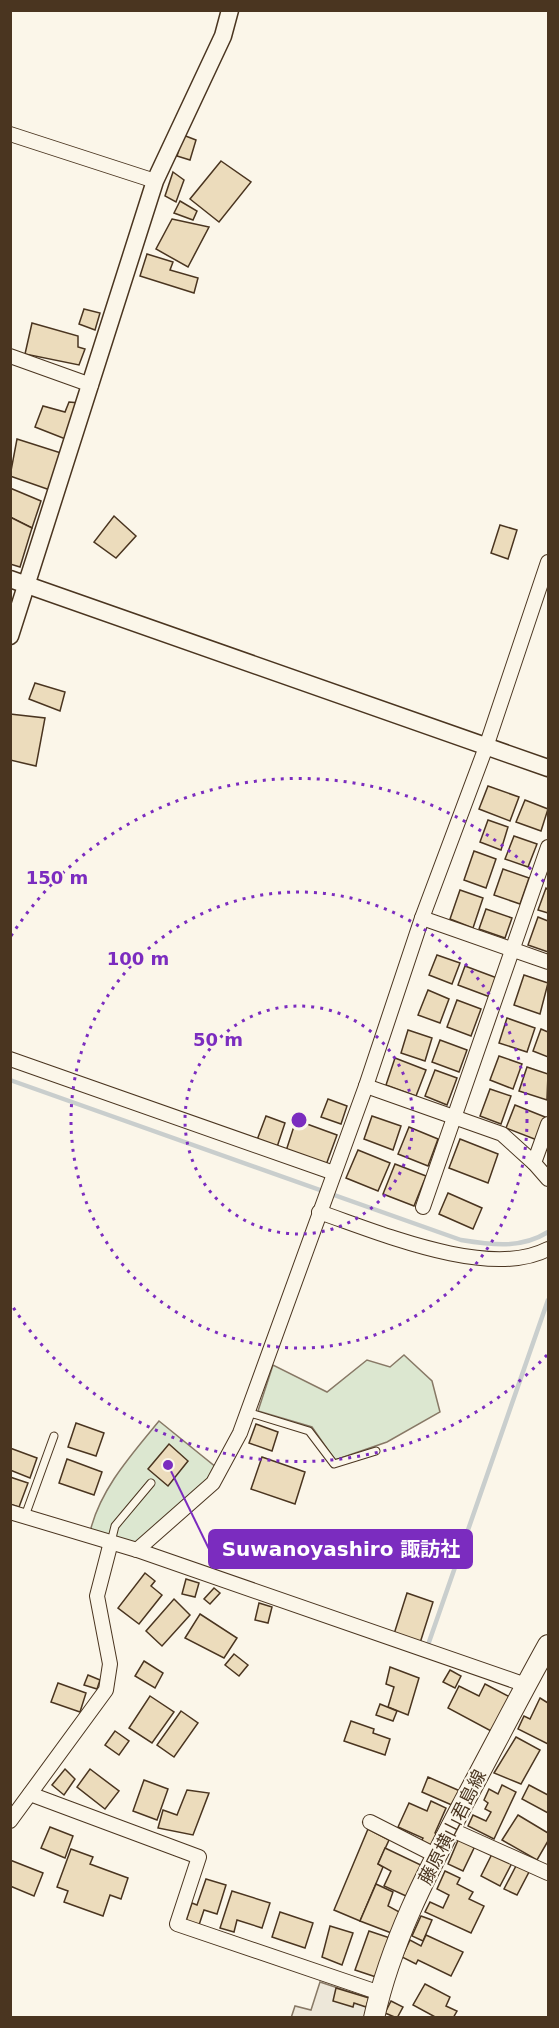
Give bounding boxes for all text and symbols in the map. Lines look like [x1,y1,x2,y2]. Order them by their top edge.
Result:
text: 150 m [26,867,88,888]
text: 100 m [107,948,169,969]
text: 50 m [193,1029,243,1050]
centre of rings [289,1110,309,1130]
callout: Suwanoyashiro 諏訪社 [209,1530,472,1568]
text: Suwanoyashiro 諏訪社 [222,1537,460,1561]
street label: 藤原横山君島線 [414,1766,490,1888]

